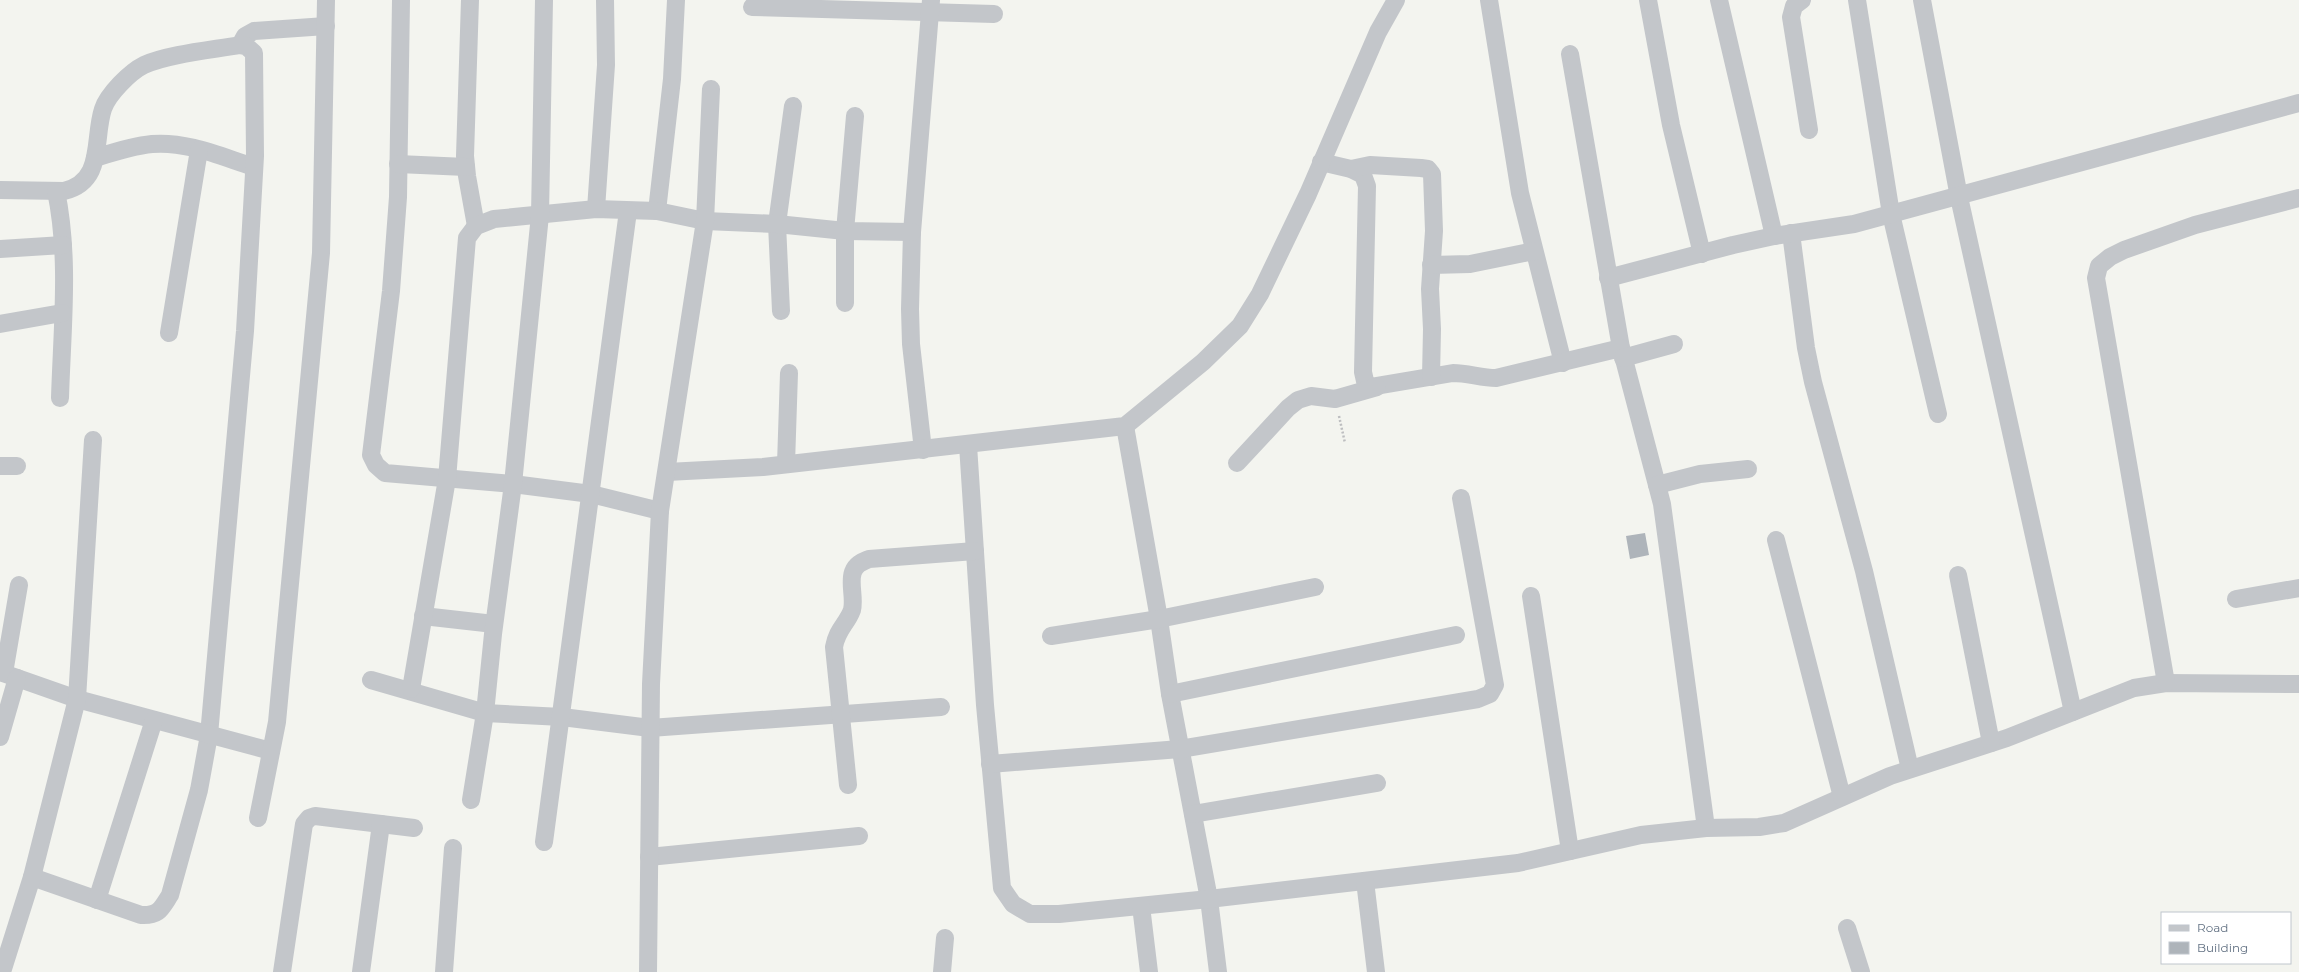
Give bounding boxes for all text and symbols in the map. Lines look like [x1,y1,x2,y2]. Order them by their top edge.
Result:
legend [2161,912,2291,964]
text: Road [2197,920,2228,935]
text: Building [2197,940,2248,955]

